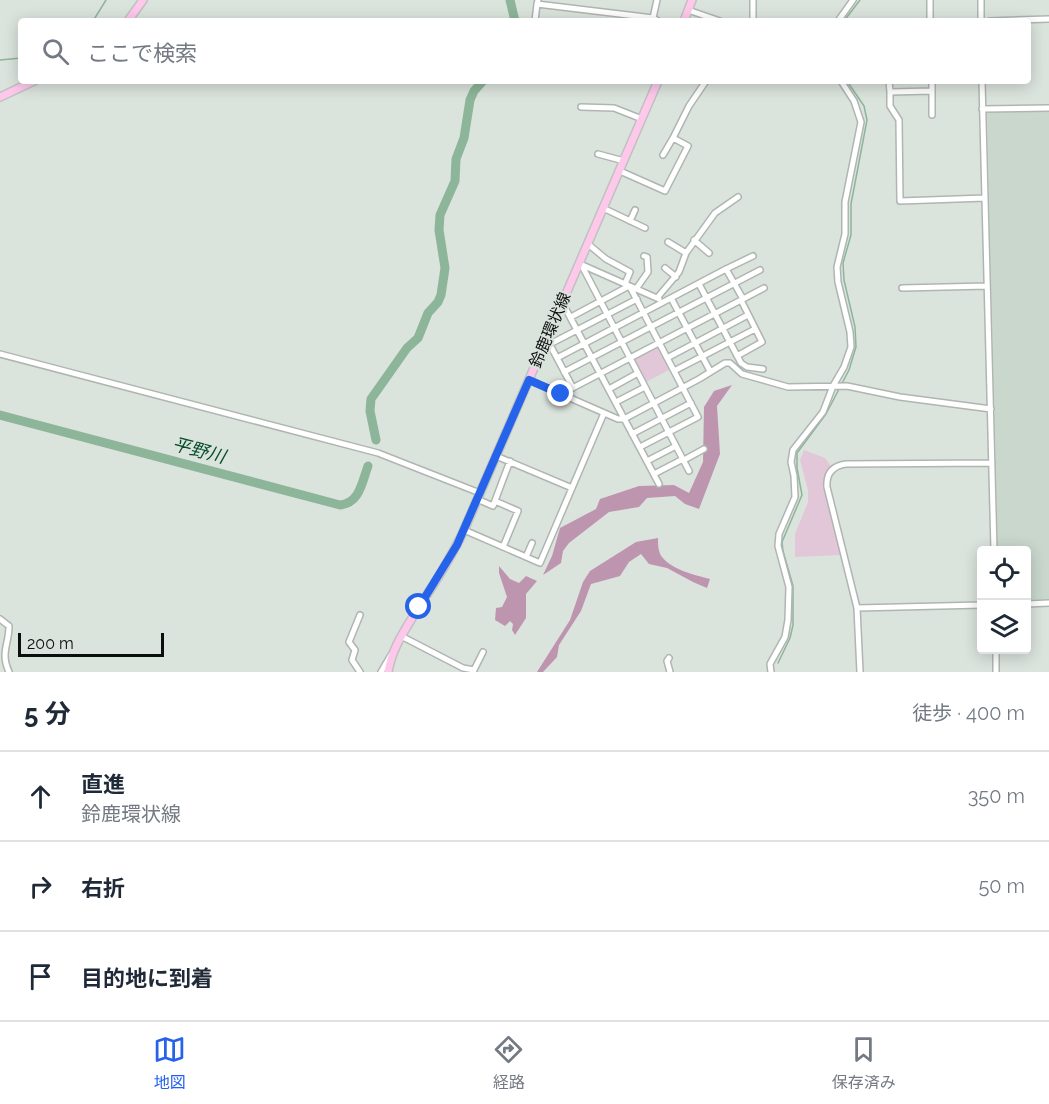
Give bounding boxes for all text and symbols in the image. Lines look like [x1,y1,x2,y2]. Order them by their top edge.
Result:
search box [18,18,1031,84]
icon: search [39,35,72,68]
text: ここで検索 [87,40,197,66]
street label: 鈴鹿環状線 [526,289,574,371]
route end [547,380,573,406]
water label: 平野川 [170,433,230,468]
map controls [977,546,1031,654]
button: locate [977,546,1031,600]
route start [405,593,431,619]
button: layers [977,600,1031,654]
scale bar [18,630,164,658]
text: 200 m [27,634,74,653]
text: 5 分 [24,699,71,729]
text: 徒歩 · 400 m [912,701,1025,725]
text: 直進 [81,771,125,797]
icon: ahead [24,780,57,813]
text: 350 m [968,784,1025,808]
text: 鈴鹿環状線 [81,802,181,826]
icon: right [24,870,57,903]
text: 50 m [978,874,1025,898]
text: 右折 [81,875,125,901]
icon: arrive [24,960,57,993]
text: 目的地に到着 [81,965,213,991]
tab: 地図 [153,1033,186,1093]
tab: 経路 [492,1033,525,1093]
tab: 保存済み [832,1033,896,1093]

